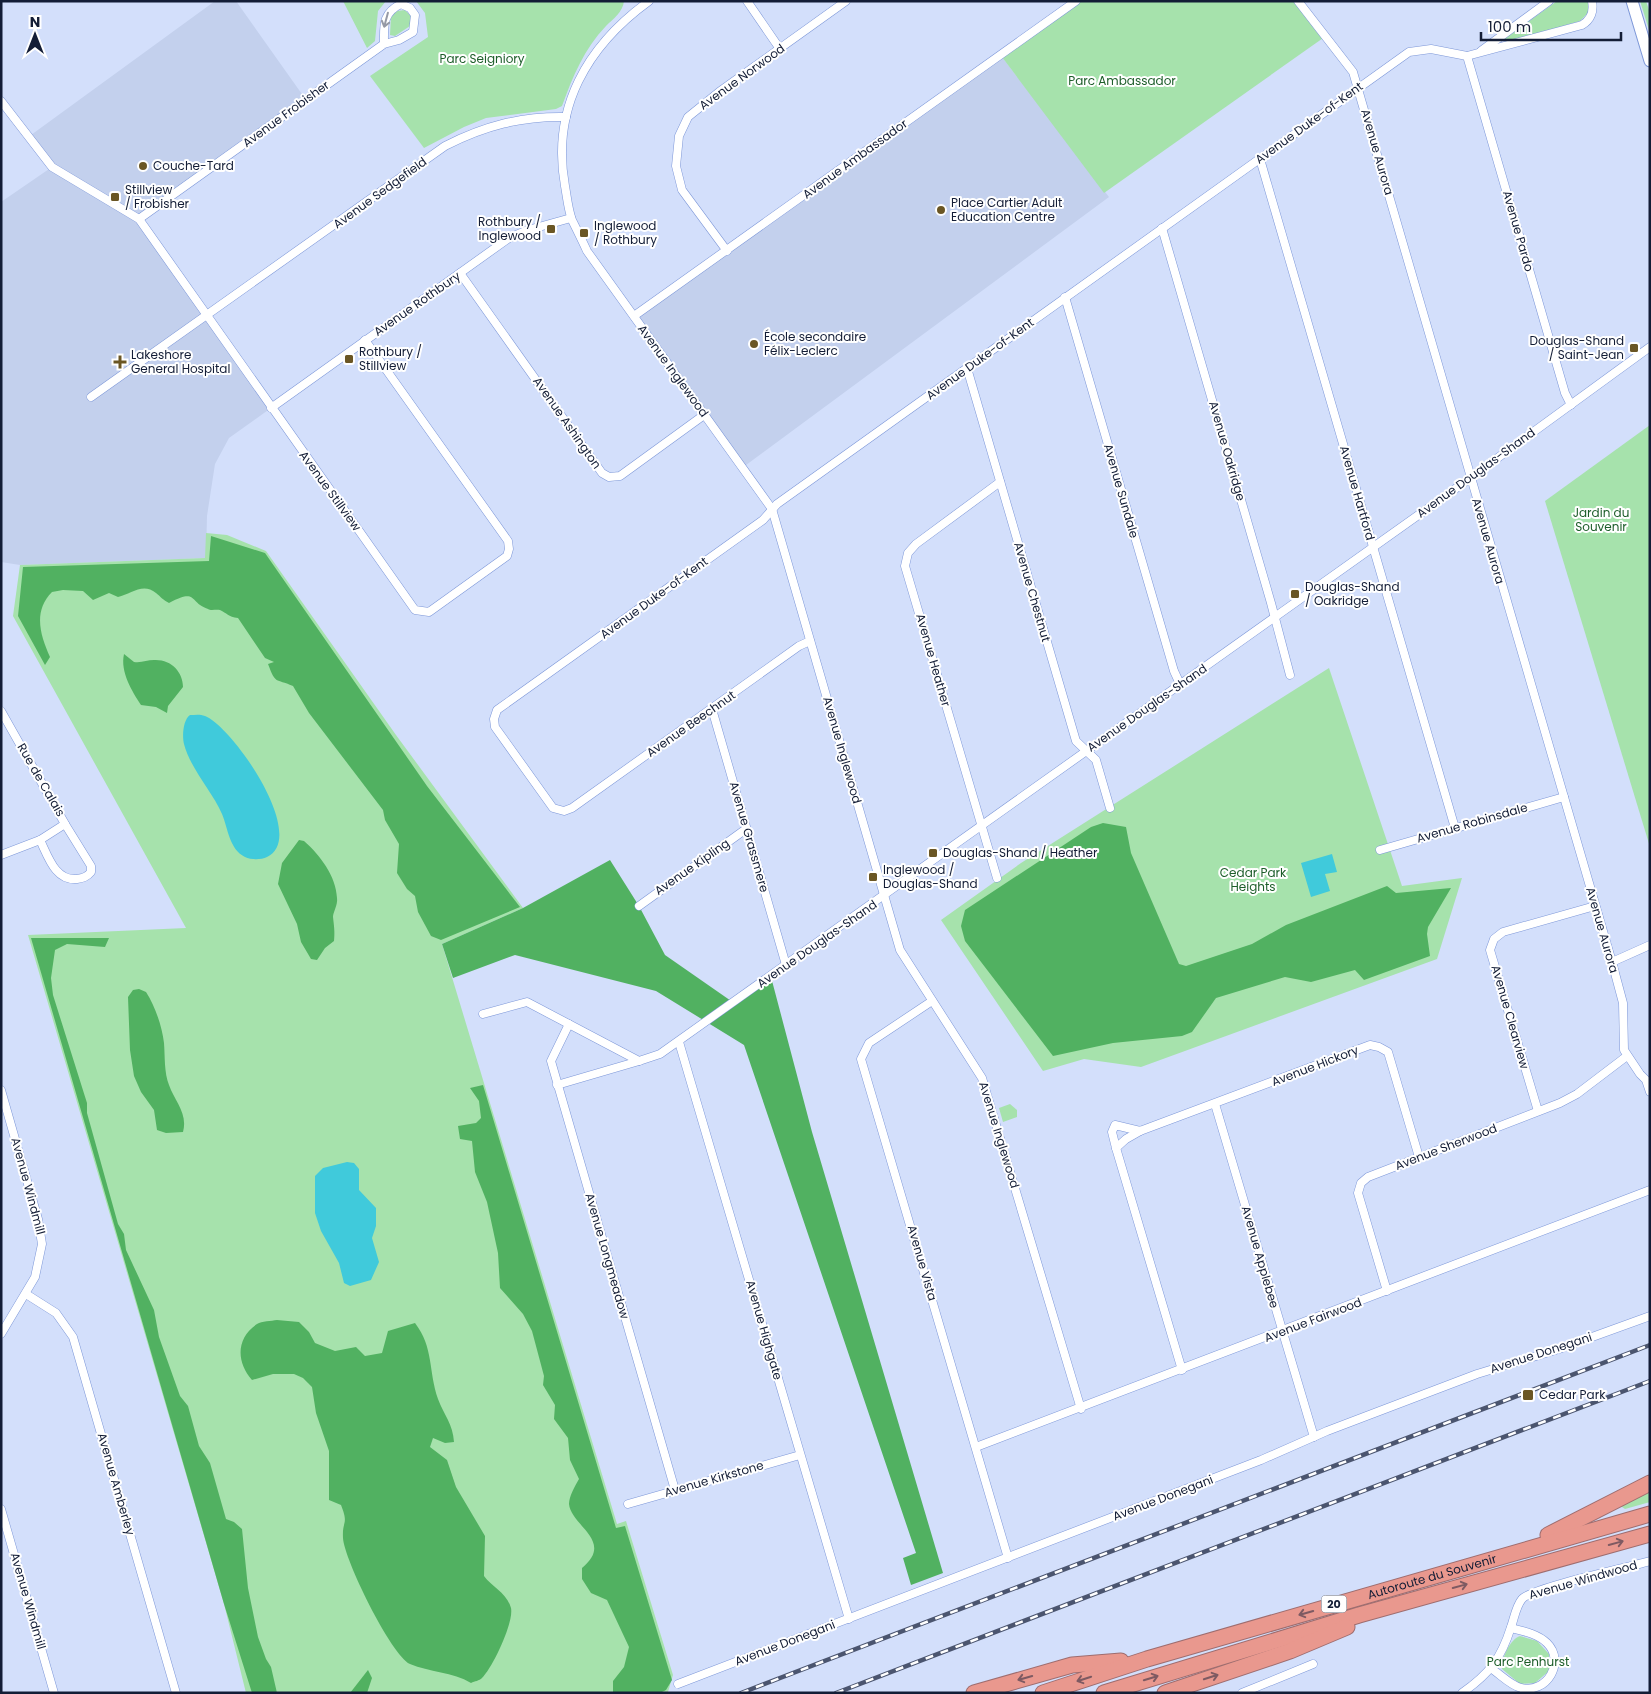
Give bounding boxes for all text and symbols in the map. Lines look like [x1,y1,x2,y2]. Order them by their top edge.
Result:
north arrow [10,10,60,60]
scale bar [1481,10,1621,42]
text: N [30,12,40,32]
one-way arrow [381,12,390,28]
text: 100 m [1488,16,1531,37]
street label: Avenue Norwood [695,40,788,113]
park label: Parc Seigniory [439,50,525,67]
park label: Parc Ambassador [1068,72,1176,89]
street label: Avenue Frobisher [239,76,333,151]
street label: Avenue Duke-of-Kent [1251,78,1366,168]
street label: Avenue Aurora [1357,107,1398,197]
street label: Avenue Ambassador [799,114,911,202]
street label: Avenue Sedgefield [329,153,430,232]
place label: Couche-Tard [153,157,234,174]
marker: Couche-Tard [137,160,149,172]
place label: Stillview / Frobisher [125,181,190,212]
street label: Avenue Pardo [1499,188,1538,274]
marker: Stillview / Frobisher [109,191,121,203]
place label: Place Cartier Adult Education Centre [951,194,1062,225]
marker: Place Cartier Adult Education Centre [935,204,947,216]
place label: Rothbury / Inglewood [478,213,541,244]
place label: Inglewood / Rothbury [594,217,657,248]
marker: Rothbury / Inglewood [545,223,557,235]
marker: Inglewood / Rothbury [578,227,590,239]
street label: Avenue Rothbury [370,267,464,340]
street label: Avenue Duke-of-Kent [922,314,1037,404]
street label: Avenue Inglewood [634,321,713,420]
place label: École secondaire Félix-Leclerc [764,328,866,359]
place label: Douglas-Shand / Saint-Jean [1529,332,1624,363]
marker: École secondaire Félix-Leclerc [748,338,760,350]
marker: Douglas-Shand / Saint-Jean [1628,342,1640,354]
place label: Rothbury / Stillview [359,343,422,374]
place label: Lakeshore General Hospital [131,346,230,377]
marker: Rothbury / Stillview [343,353,355,365]
marker: Lakeshore General Hospital [113,355,127,369]
street label: Avenue Ashington [529,373,606,472]
street label: Avenue Oakridge [1205,399,1250,503]
street label: Avenue Douglas-Shand [1413,424,1538,521]
street label: Avenue Sundale [1100,442,1143,540]
street label: Avenue Hartford [1336,444,1379,542]
street label: Avenue Stillview [295,447,365,534]
street label: Avenue Aurora [1468,496,1509,586]
park label: Jardin du Souvenir [1573,504,1629,535]
street label: Avenue Chestnut [1010,540,1055,644]
street label: Avenue Duke-of-Kent [596,553,711,643]
place label: Douglas-Shand / Oakridge [1305,578,1400,609]
marker: Douglas-Shand / Oakridge [1289,588,1301,600]
street label: Avenue Heather [912,611,955,709]
street label: Avenue Douglas-Shand [1083,660,1210,756]
street label: Avenue Beechnut [643,686,739,761]
street label: Avenue Inglewood [819,694,866,805]
street label: Rue de Calais [14,740,69,820]
street label: Avenue Grassmere [726,780,773,894]
street label: Avenue Robinsdale [1414,799,1529,847]
street label: Avenue Kipling [651,834,733,899]
place label: Douglas-Shand / Heather [943,844,1098,861]
marker: Douglas-Shand / Heather [927,847,939,859]
place label: Inglewood / Douglas-Shand [883,861,978,892]
park label: Cedar Park Heights [1220,864,1287,895]
marker: Inglewood / Douglas-Shand [867,871,879,883]
street label: Avenue Aurora [1582,885,1623,975]
street label: Avenue Douglas-Shand [753,896,880,992]
street label: Avenue Clearview [1487,963,1534,1071]
street label: Avenue Hickory [1269,1041,1361,1090]
street label: Avenue Inglewood [975,1079,1024,1190]
street label: Avenue Sherwood [1392,1119,1499,1174]
street label: Avenue Windmill [7,1135,50,1236]
street label: Avenue Longmeadow [581,1191,634,1321]
street label: Avenue Applebee [1238,1204,1283,1310]
street label: Avenue Vista [904,1223,941,1303]
street label: Avenue Highgate [742,1278,787,1382]
street label: Avenue Fairwood [1262,1293,1364,1346]
street label: Avenue Donegani [1488,1328,1594,1377]
place label: Cedar Park [1539,1386,1606,1403]
marker: Cedar Park [1521,1388,1535,1402]
street label: Avenue Amberley [94,1431,139,1537]
street label: Avenue Kirkstone [662,1456,765,1501]
street label: Avenue Donegani [1110,1471,1216,1525]
one-way arrow [1608,1538,1624,1547]
street label: Avenue Windmill [7,1550,50,1651]
street label: Autoroute du Souvenir [1365,1550,1499,1603]
street label: Avenue Windwood [1527,1556,1639,1603]
one-way arrow [1451,1581,1467,1591]
road number: 20 [1322,1596,1346,1612]
one-way arrow [1298,1608,1314,1618]
street label: Avenue Donegani [732,1616,838,1670]
park label: Parc Penhurst [1487,1653,1569,1670]
one-way arrow [1203,1672,1219,1682]
one-way arrow [1142,1673,1158,1682]
one-way arrow [1018,1674,1034,1684]
one-way arrow [1076,1675,1092,1685]

